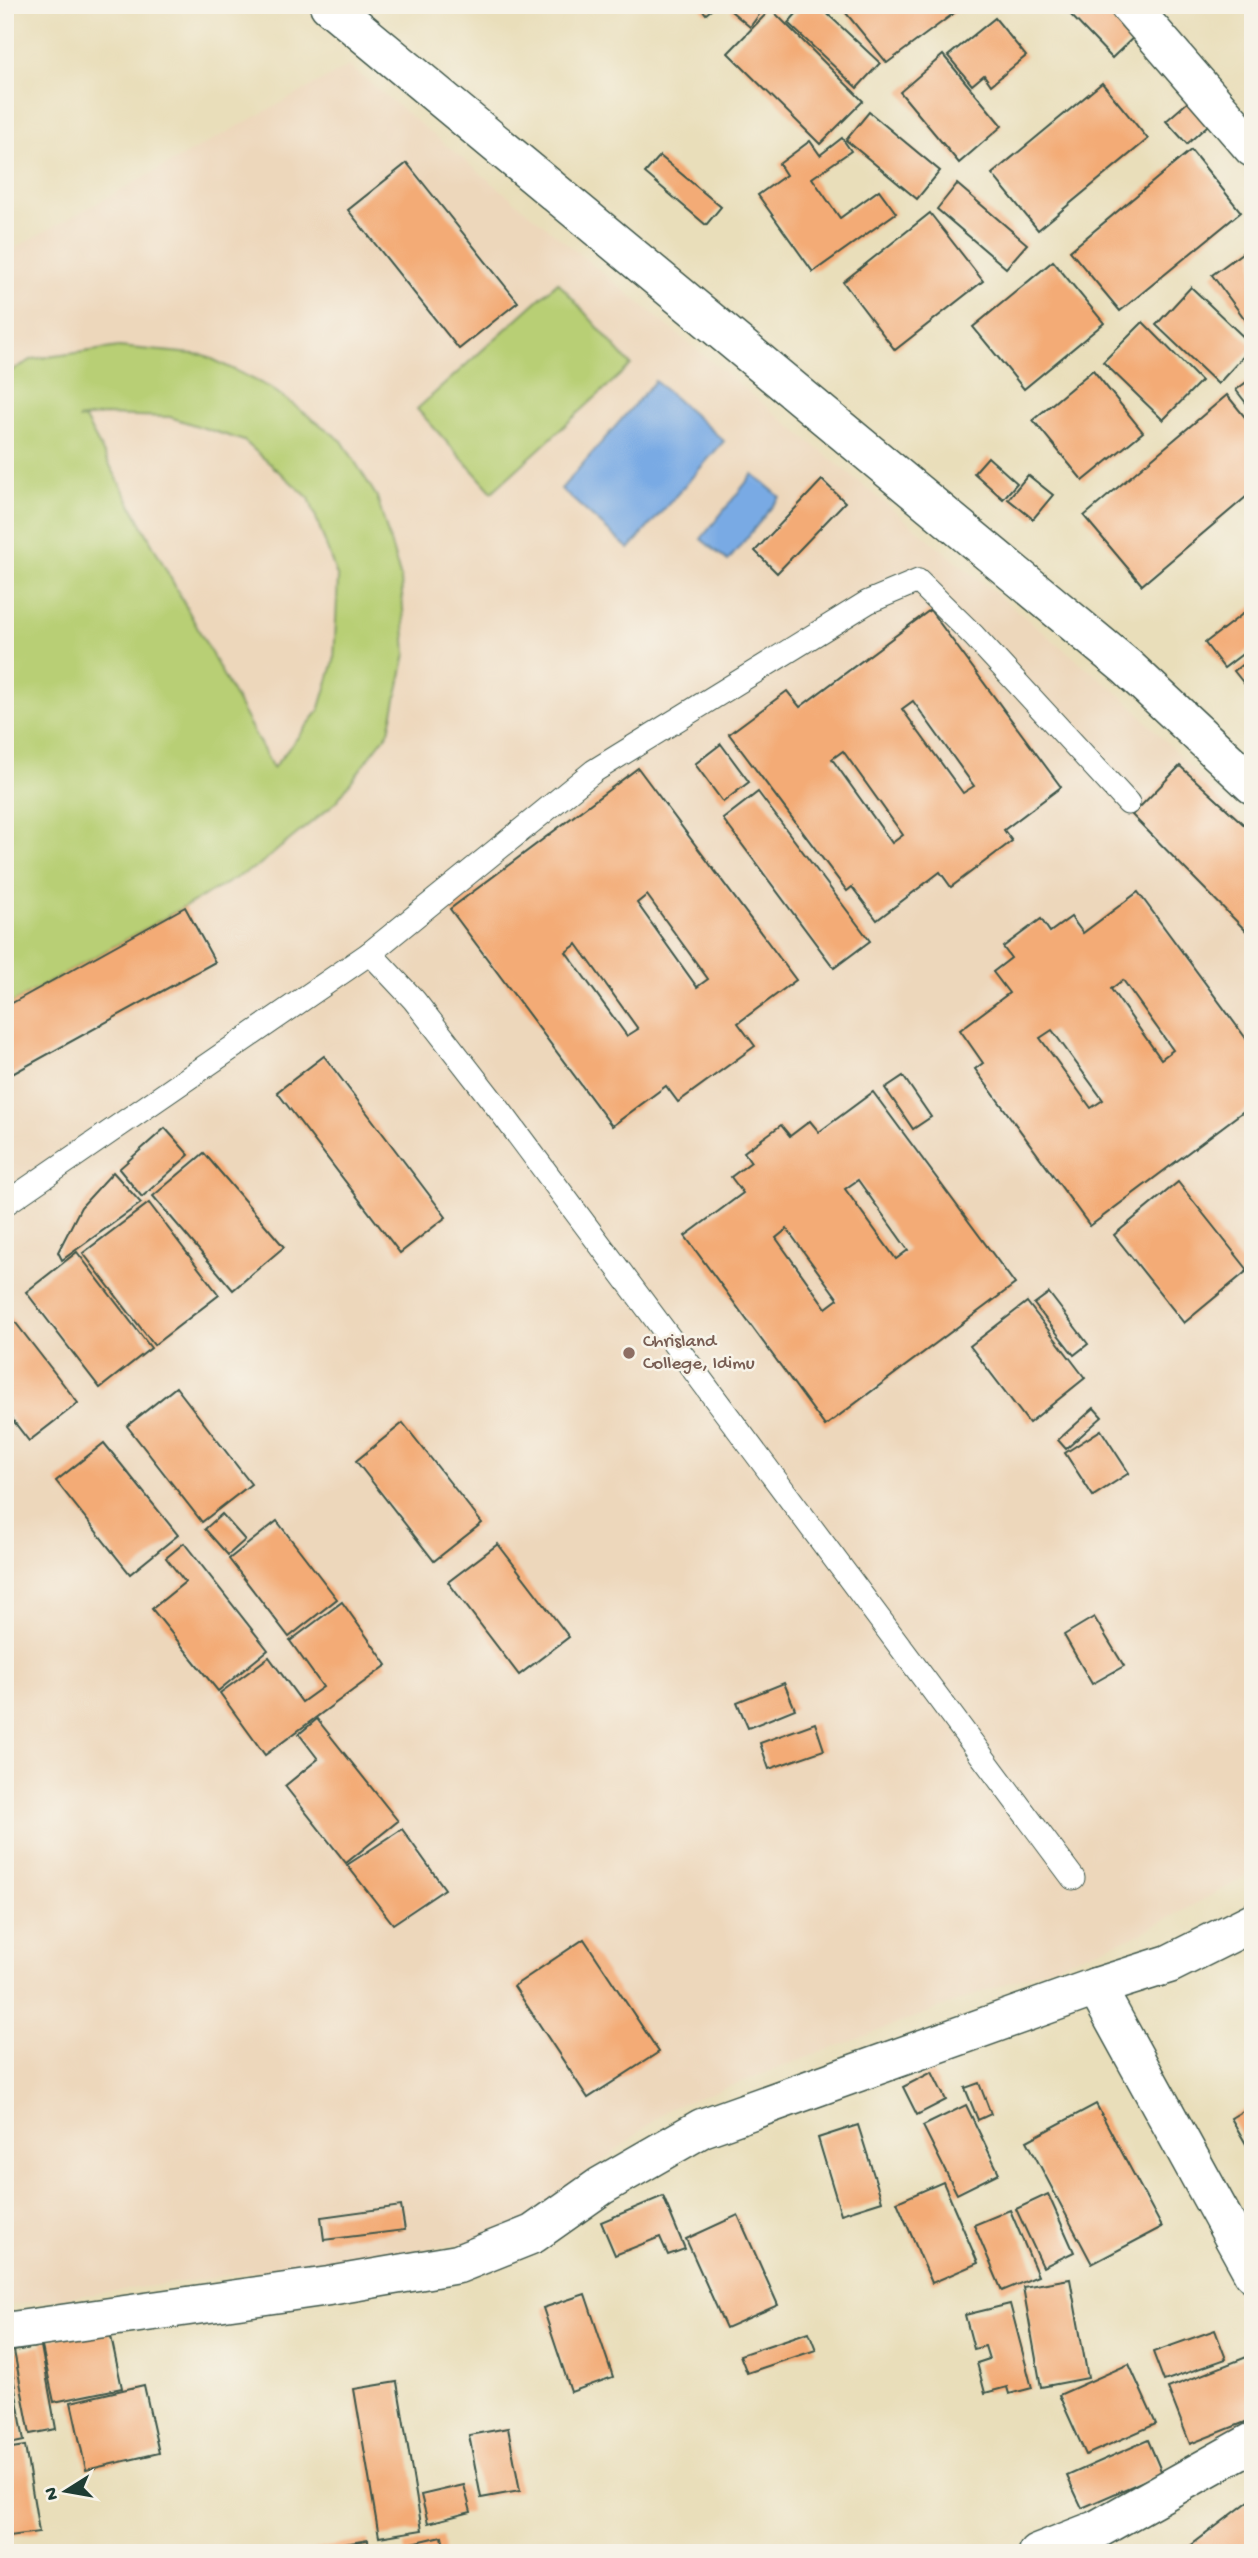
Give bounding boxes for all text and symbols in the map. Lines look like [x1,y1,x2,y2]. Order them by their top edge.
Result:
place label: Chrisland College, Idimu [643,1331,755,1376]
marker: Chrisland College, Idimu [621,1345,637,1361]
north arrow [32,2456,102,2526]
text: N [40,2485,65,2502]

